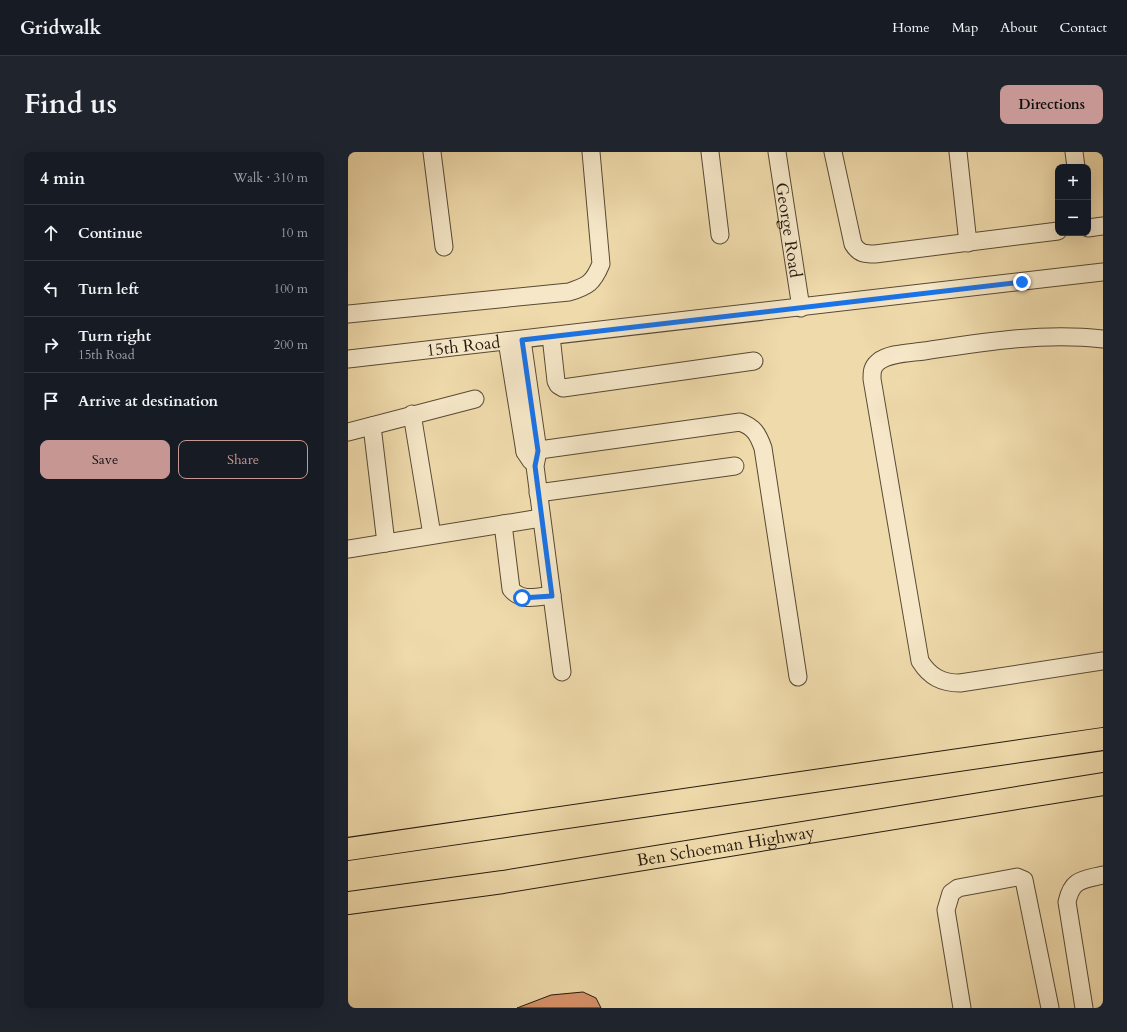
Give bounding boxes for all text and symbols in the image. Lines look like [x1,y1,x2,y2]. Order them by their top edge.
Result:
text: Gridwalk [20,15,101,41]
text: Home [892,18,930,37]
text: Map [952,18,978,37]
text: About [1000,18,1037,37]
text: Contact [1059,18,1107,37]
text: Find us [24,85,117,123]
button: Directions [1000,85,1103,124]
map controls [1055,164,1091,236]
button: + [1055,164,1091,200]
text: 4 min [40,167,85,190]
text: Walk · 310 m [233,169,308,187]
street label: George Road [770,181,807,279]
button: − [1055,200,1091,236]
icon: ahead [40,222,62,244]
text: Continue [78,223,143,243]
text: 10 m [280,224,308,242]
route end [1013,273,1031,291]
icon: left [40,278,62,300]
text: Turn left [78,279,139,299]
text: 100 m [274,280,308,298]
text: Turn right [78,326,151,346]
street label: 15th Road [425,331,501,362]
icon: right [40,334,62,356]
text: 200 m [274,336,308,354]
text: 15th Road [78,346,135,364]
icon: arrive [40,390,62,412]
text: Arrive at destination [78,391,218,411]
button: Save [40,440,170,479]
button: Share [178,440,308,479]
route start [513,589,531,607]
street label: Ben Schoeman Highway [635,820,816,872]

